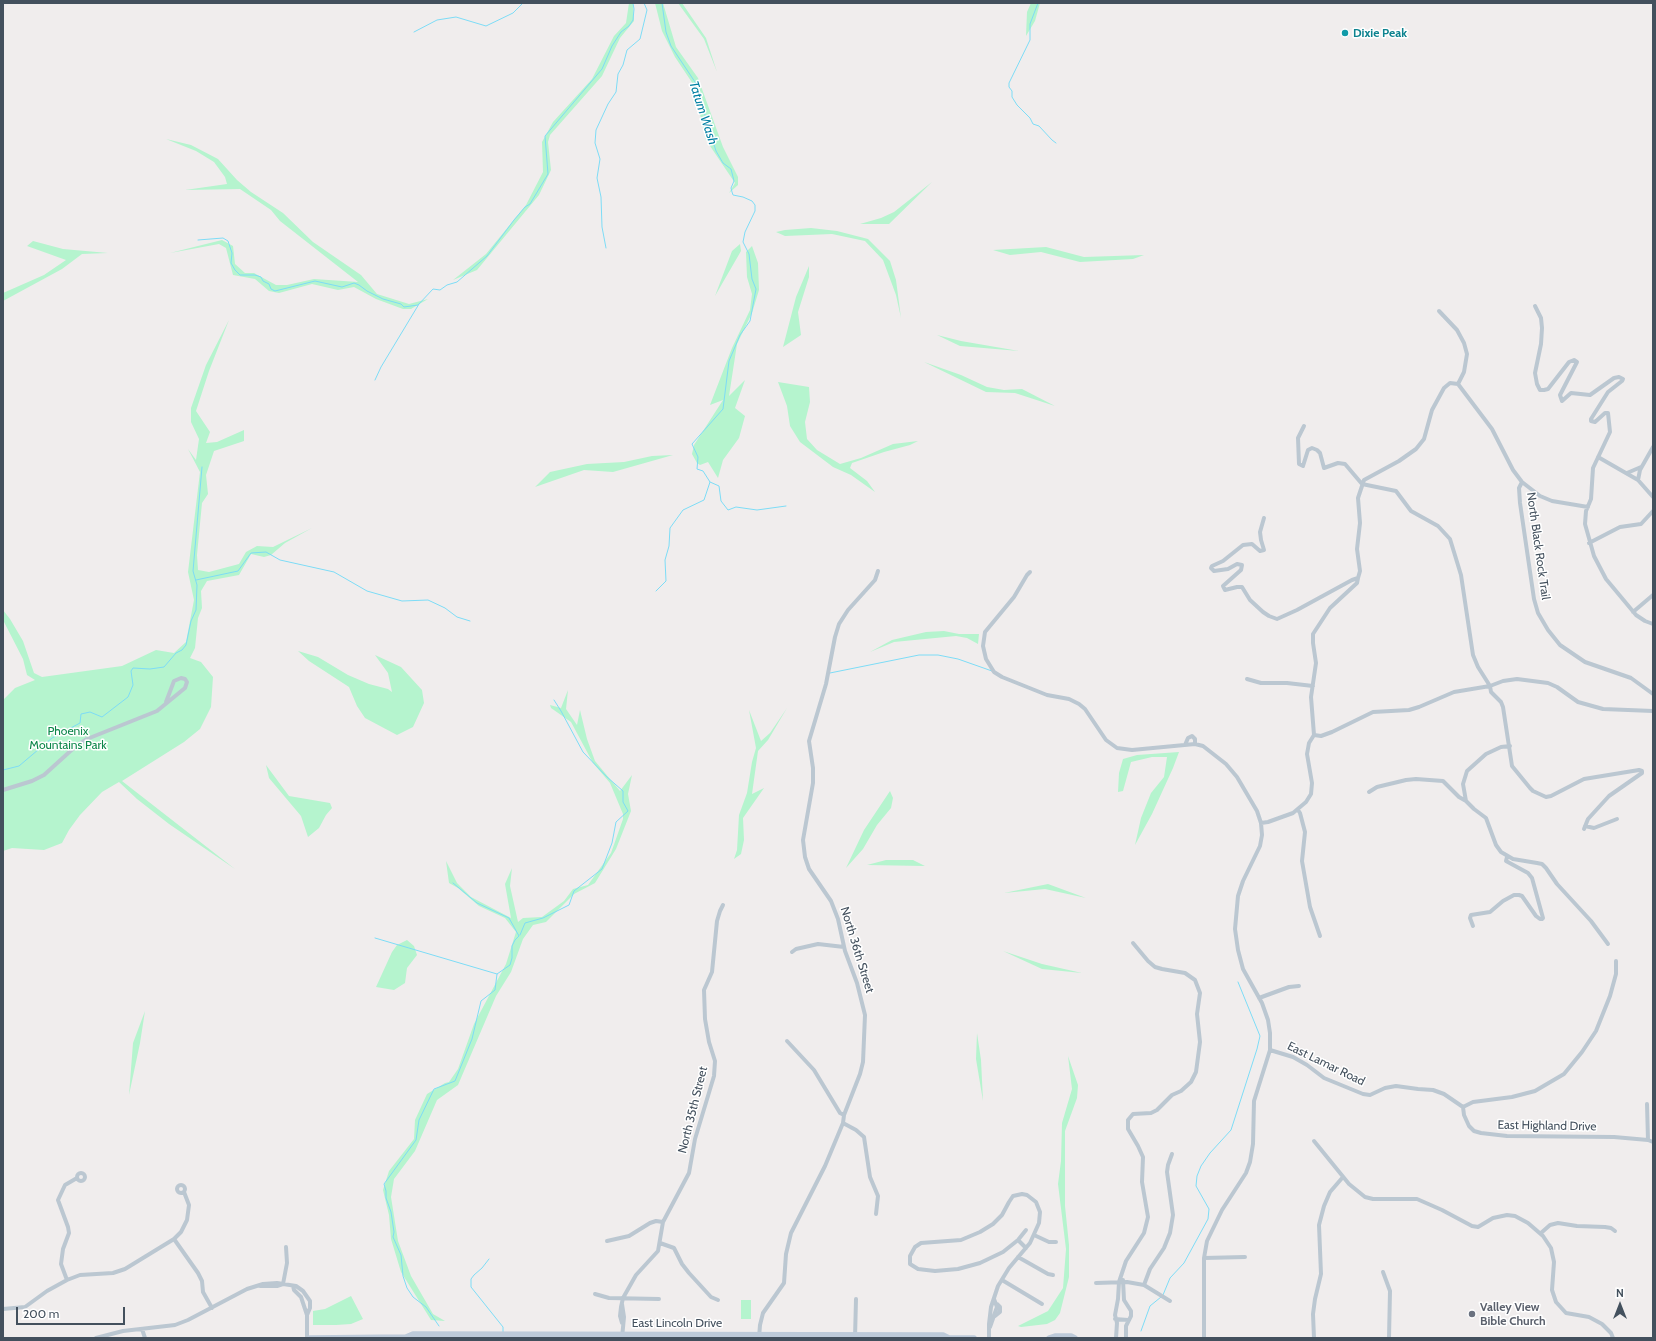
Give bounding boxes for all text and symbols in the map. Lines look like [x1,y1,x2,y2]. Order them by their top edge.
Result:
place label: Dixie Peak [1353,26,1407,40]
marker: Dixie Peak [1340,28,1350,38]
water label: Tatum Wash [685,79,721,147]
street label: North Black Rock Trail [1523,491,1553,601]
park label: Phoenix Mountains Park [29,724,107,752]
street label: North 36th Street [837,905,877,995]
street label: East Lamar Road [1285,1039,1367,1089]
street label: North 35th Street [675,1065,711,1155]
street label: East Highland Drive [1497,1118,1597,1134]
north arrow [1600,1285,1640,1325]
text: N [1616,1286,1624,1300]
scale bar [18,1299,127,1325]
place label: Valley View Bible Church [1480,1300,1546,1328]
text: 200 m [23,1306,59,1321]
marker: Valley View Bible Church [1467,1309,1477,1319]
street label: East Lincoln Drive [632,1316,722,1330]

